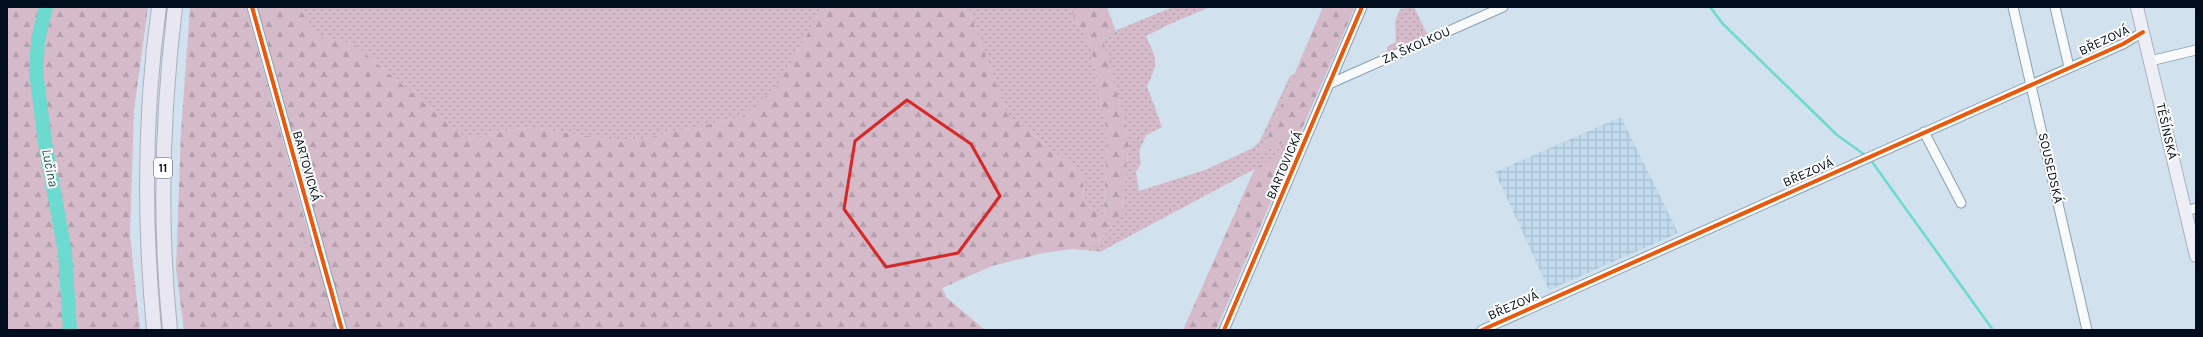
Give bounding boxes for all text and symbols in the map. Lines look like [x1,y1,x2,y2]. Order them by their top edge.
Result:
street label: BŘEZOVÁ [2076,20,2132,58]
street label: ZA ŠKOLKOU [1379,22,1453,67]
street label: TĚŠÍNSKÁ [2153,101,2183,161]
street label: BARTOVICKÁ [1261,127,1305,201]
street label: BARTOVICKÁ [290,128,326,203]
street label: SOUSEDSKÁ [2036,131,2068,205]
water label: Lučina [38,148,62,188]
street label: BŘEZOVÁ [1780,152,1836,190]
road number: 11 [154,158,172,178]
street label: BŘEZOVÁ [1485,285,1541,323]

